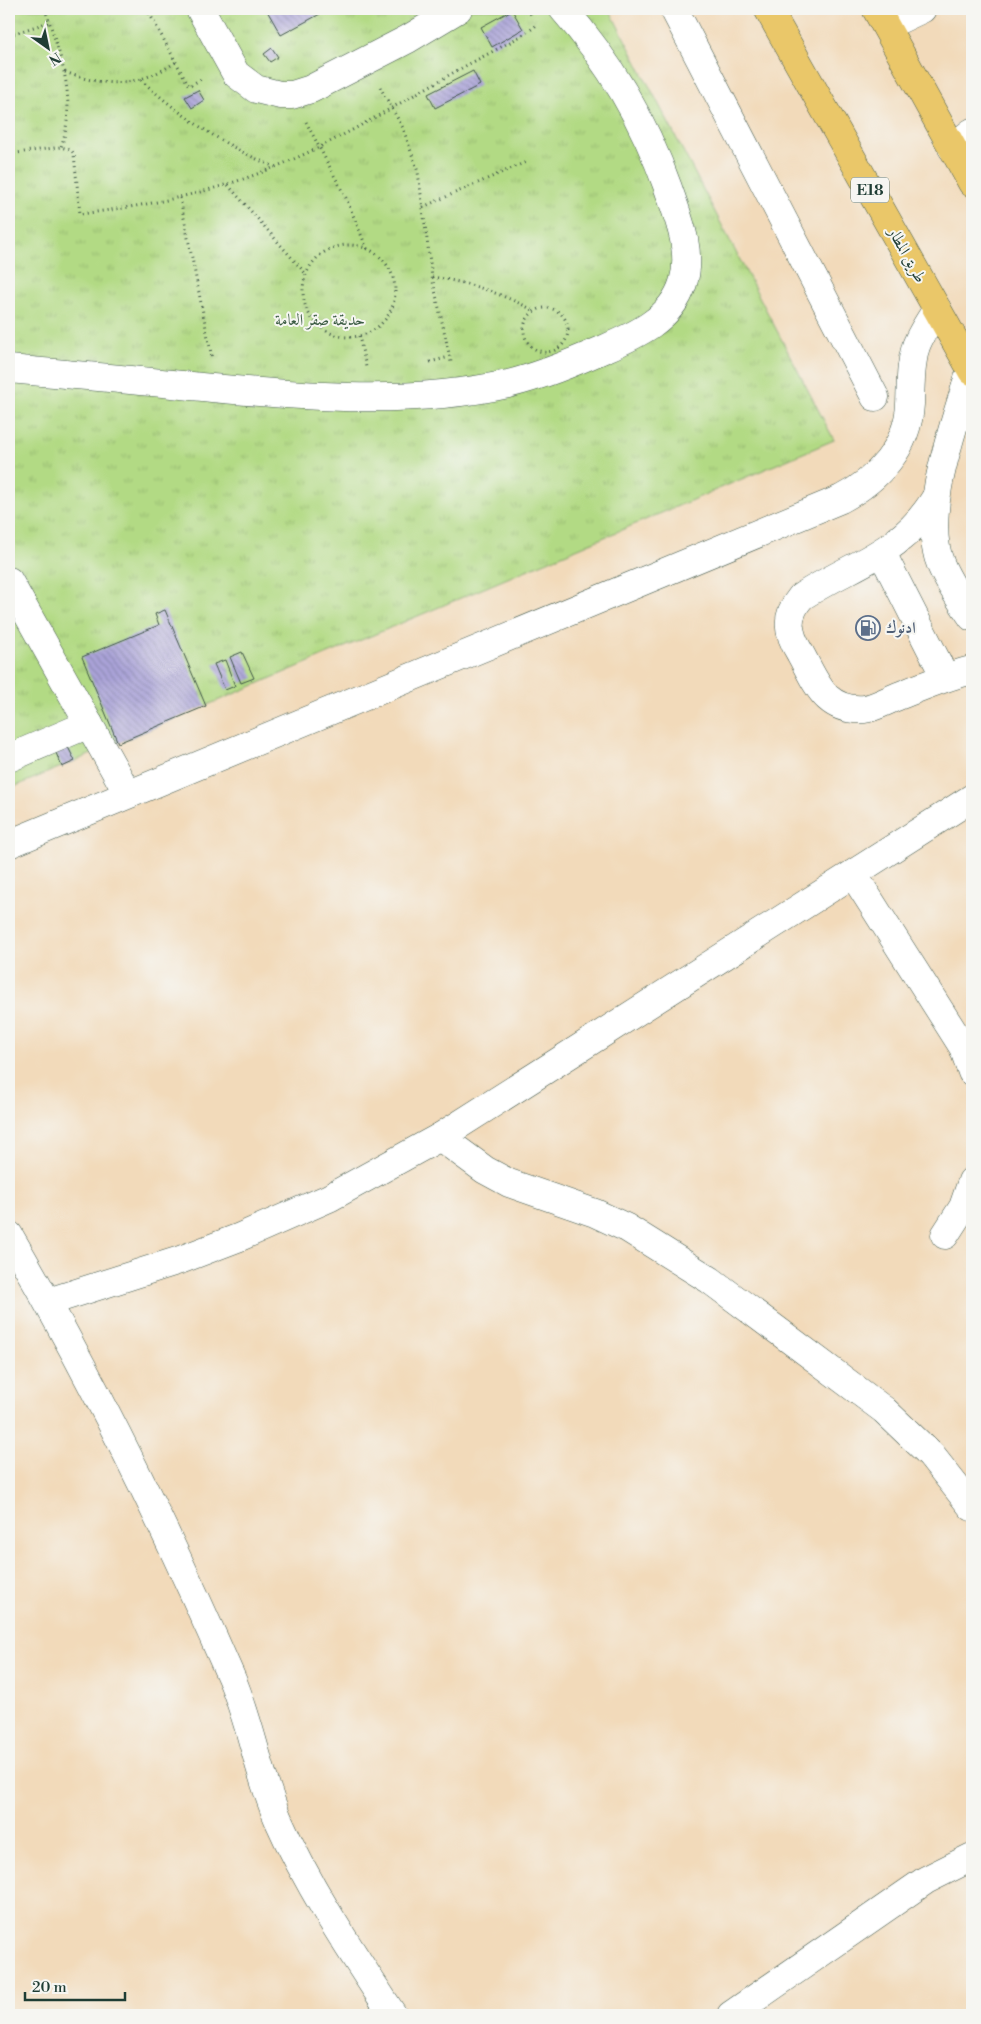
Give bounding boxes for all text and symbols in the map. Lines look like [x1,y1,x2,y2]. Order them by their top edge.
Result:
north arrow [22,22,72,72]
text: N [45,47,64,69]
road number: E18 [851,178,889,202]
street label: طريق المطار [883,222,930,286]
park label: حديقة صقر العامة [275,310,365,330]
fuel station icon: ادنوك [855,615,881,641]
place label: ادنوك [886,618,916,638]
scale bar [25,1969,125,2001]
text: 20 m [32,1978,67,1997]

